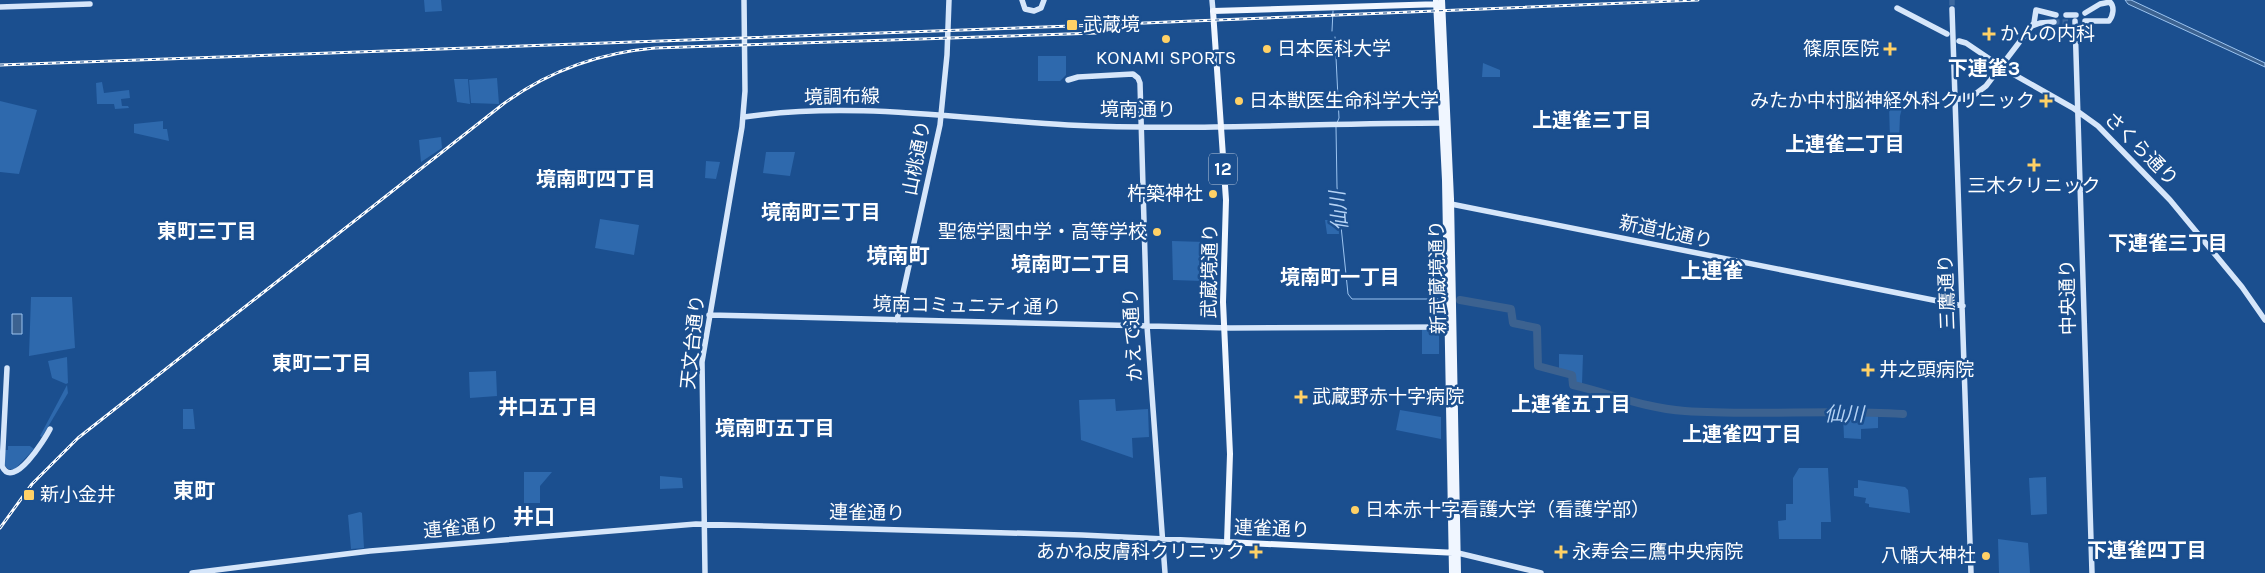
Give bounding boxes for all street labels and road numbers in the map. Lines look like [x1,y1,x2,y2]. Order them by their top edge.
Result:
street label: 境調布線 [804,85,880,109]
street label: 境南通り [1100,99,1176,121]
street label: さくら通り [2100,108,2182,190]
street label: 山桃通り [899,119,935,197]
road number: 12 [1209,153,1237,184]
street label: 新道北通り [1617,211,1715,253]
street label: 新武蔵境通り [1426,220,1450,334]
street label: 武蔵境通り [1198,223,1222,319]
street label: 三鷹通り [1935,254,1959,330]
street label: 中央通り [2056,259,2080,335]
street label: かえで通り [1120,287,1146,383]
street label: 境南コミュニティ通り [872,293,1062,319]
street label: 天文台通り [677,294,709,390]
street label: 連雀通り [829,501,905,525]
street label: 連雀通り [422,514,500,542]
street label: 連雀通り [1234,517,1310,541]

